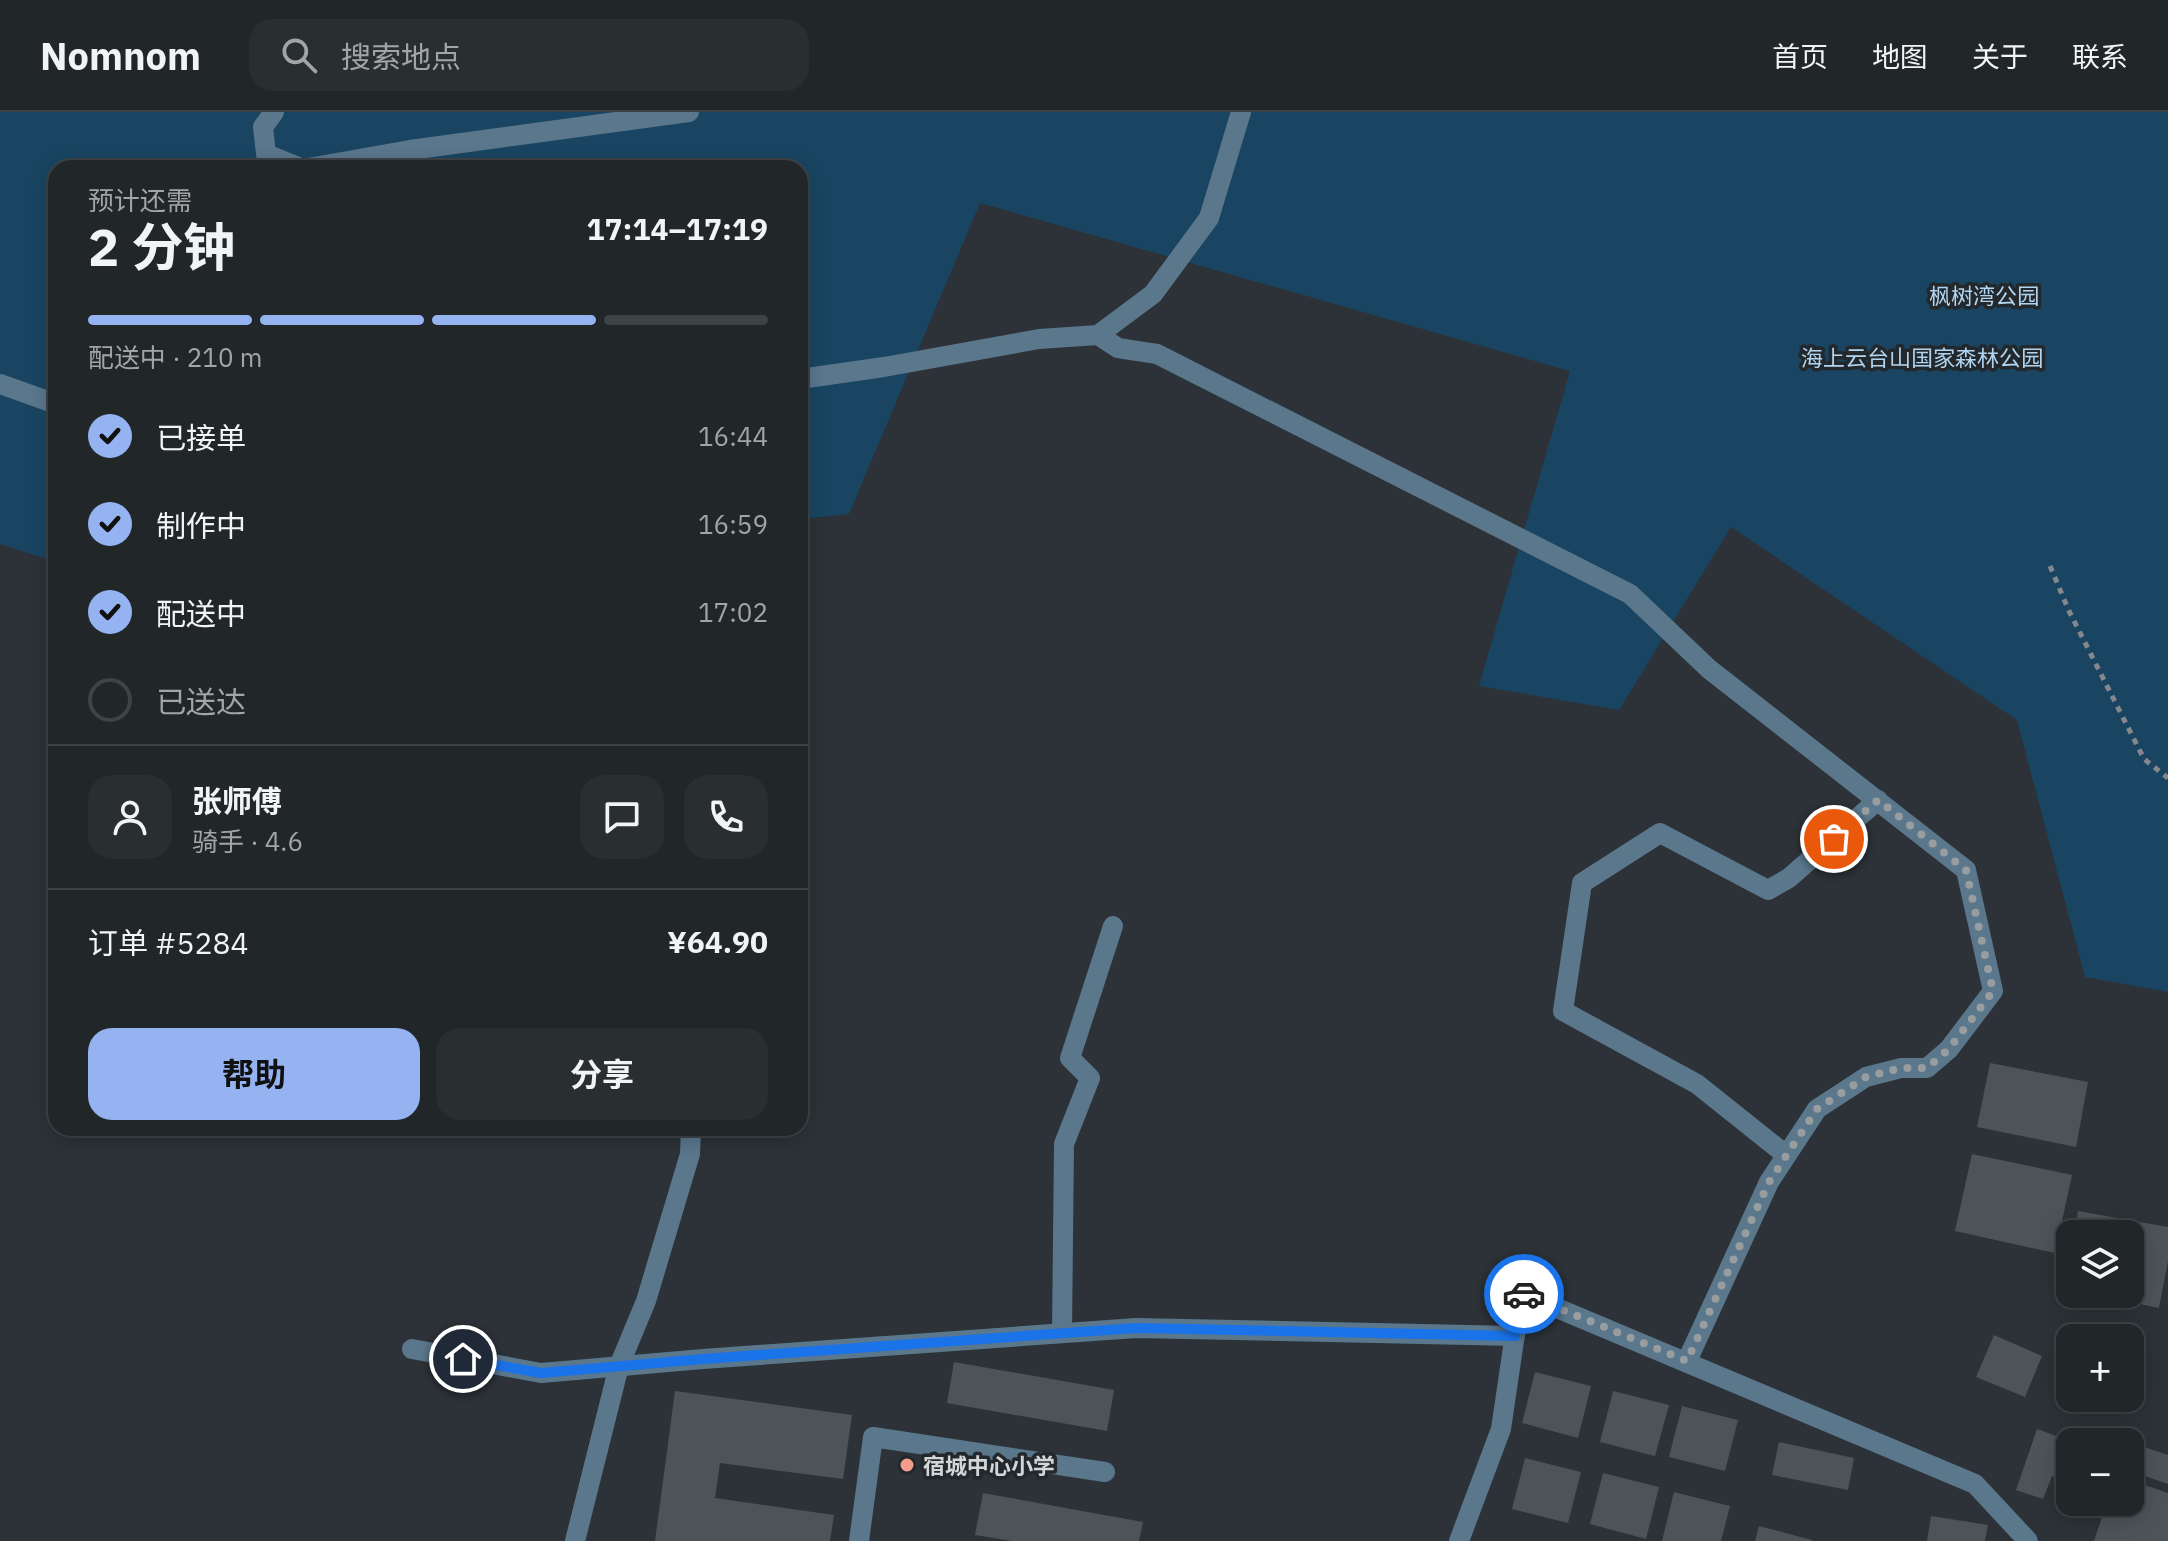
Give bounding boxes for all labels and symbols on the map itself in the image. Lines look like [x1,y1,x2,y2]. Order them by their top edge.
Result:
park label: 枫树湾公园 [1929,281,2039,310]
park label: 海上云台山国家森林公园 [1801,343,2043,372]
pin [1800,805,1868,873]
courier [1484,1254,1564,1334]
pin [429,1325,497,1393]
place label: 宿城中心小学 [923,1451,1055,1480]
marker: 宿城中心小学 [898,1456,916,1474]

